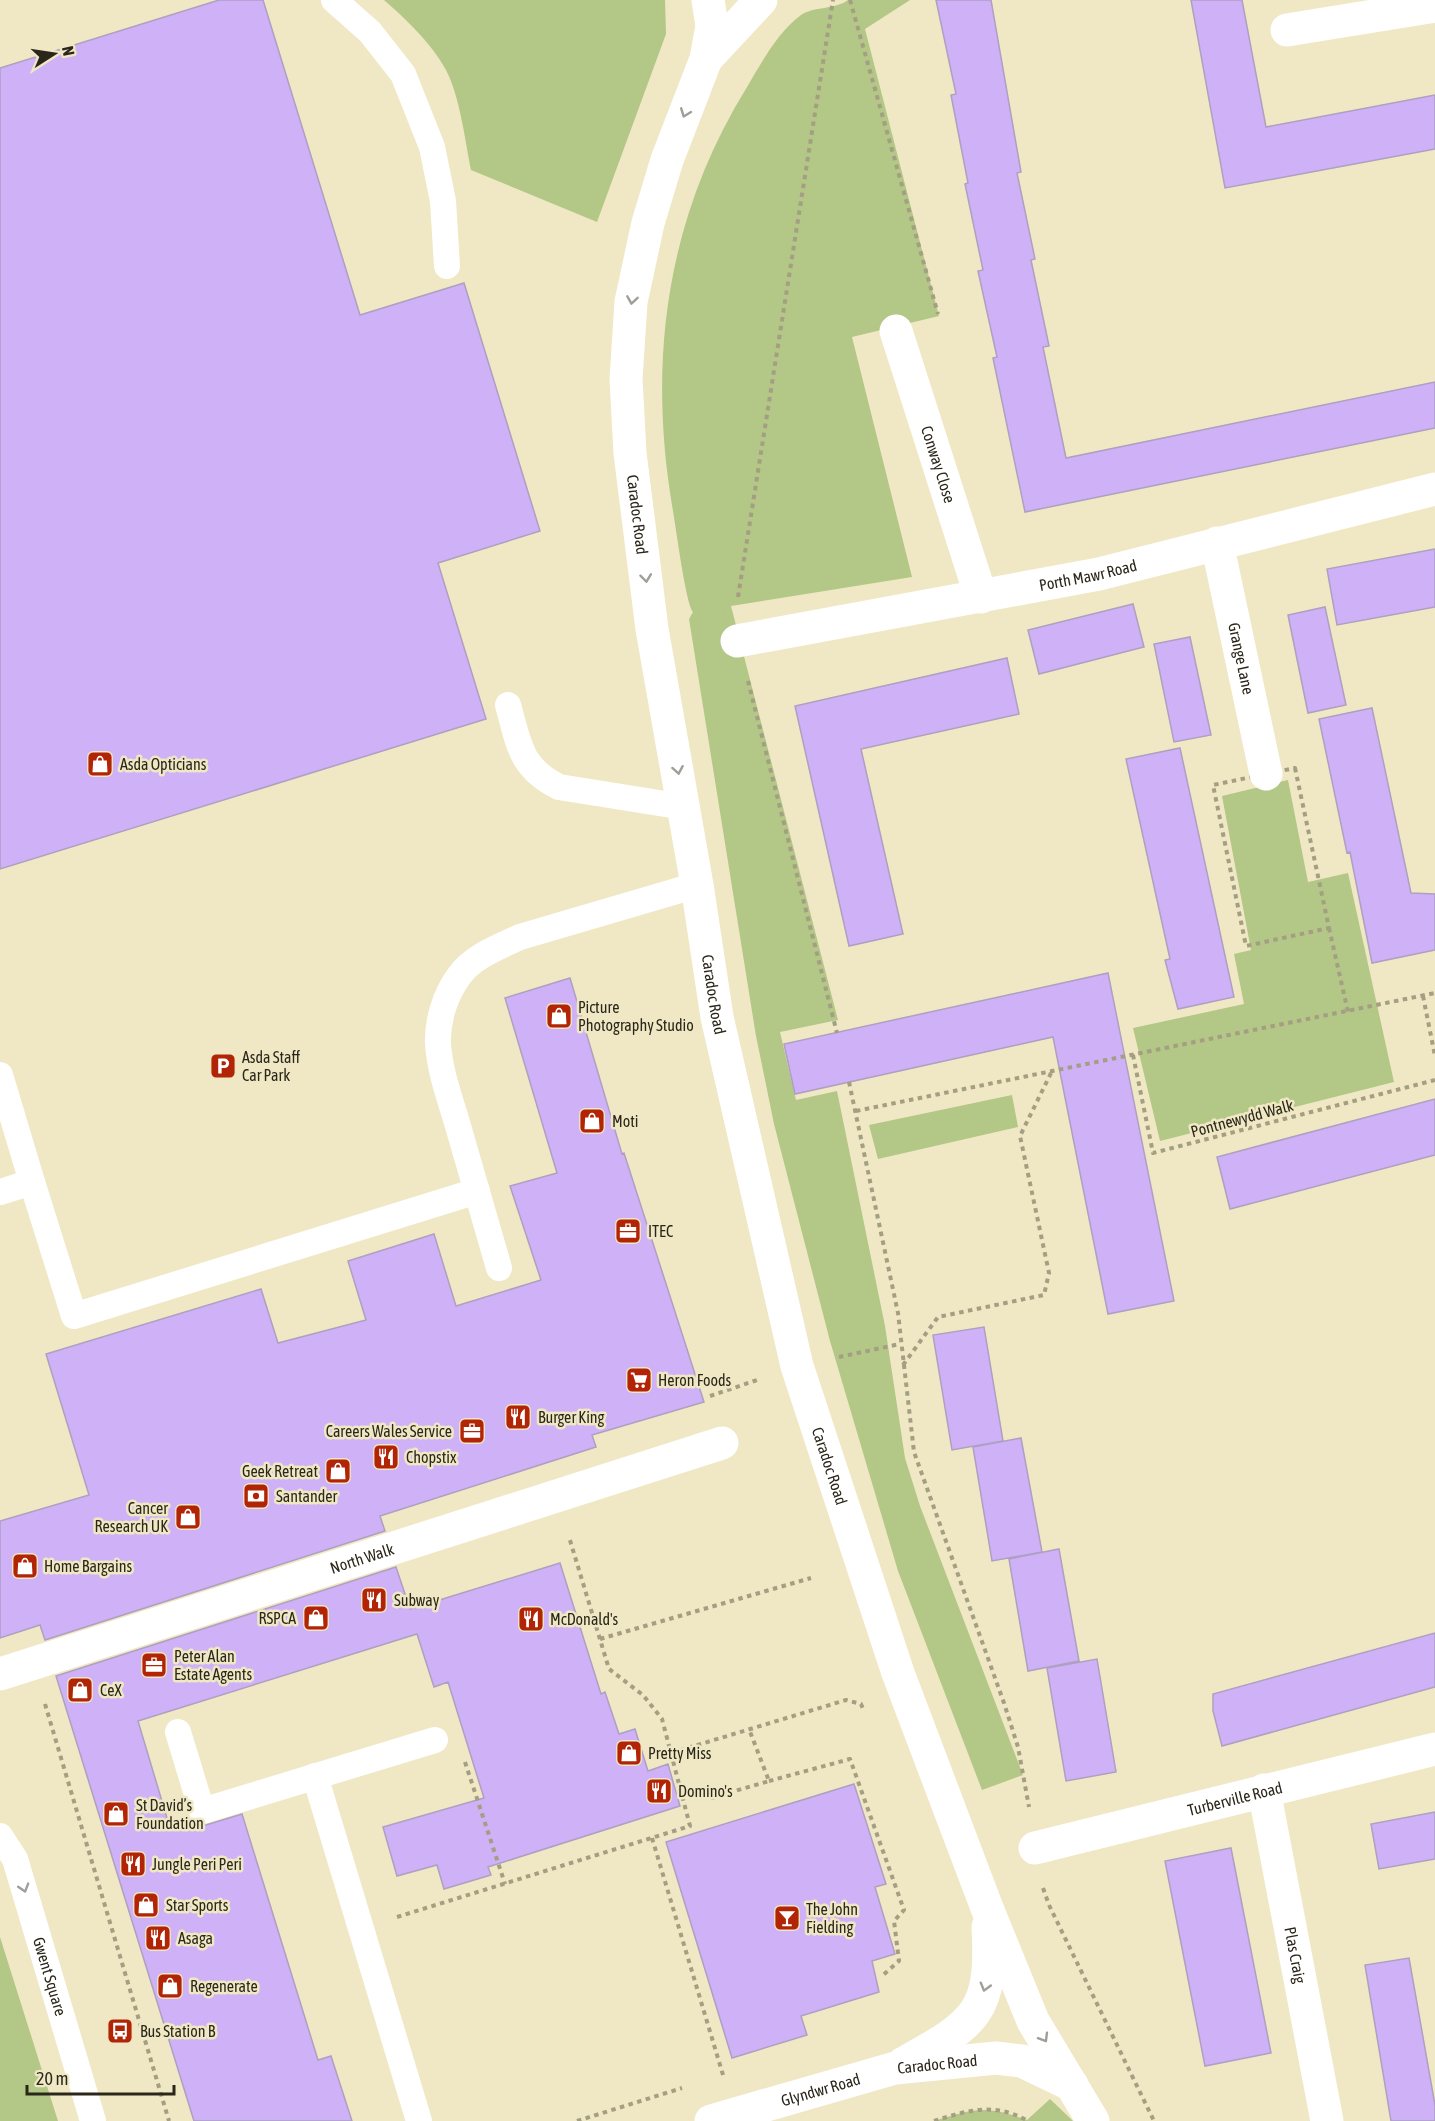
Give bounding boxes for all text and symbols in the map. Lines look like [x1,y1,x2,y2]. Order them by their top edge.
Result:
north arrow [24,24,84,84]
text: N [59,44,78,57]
one-way arrow [680,107,692,118]
one-way arrow [627,296,639,305]
street label: Conway Close [918,424,959,505]
street label: Caradoc Road [624,474,652,556]
street label: Porth Mawr Road [1037,556,1139,594]
one-way arrow [639,573,651,583]
street label: Grange Lane [1225,621,1258,696]
shop icon: Asda Opticians [85,749,115,779]
place label: Asda Opticians [120,755,207,774]
one-way arrow [671,765,684,775]
street label: Caradoc Road [699,953,730,1036]
place label: Picture Photography Studio [578,998,694,1035]
shop icon: Picture Photography Studio [544,1001,574,1031]
place label: Asda Staff Car Park [242,1048,300,1084]
parking icon: Asda Staff Car Park [208,1051,238,1081]
street label: Pontnewydd Walk [1189,1096,1296,1141]
shop icon: Moti [577,1106,607,1136]
place label: Moti [612,1112,639,1130]
office icon: ITEC [613,1216,643,1246]
place label: ITEC [648,1222,673,1240]
supermarket icon: Heron Foods [624,1365,654,1395]
place label: Heron Foods [658,1371,732,1389]
restaurant icon: Burger King [503,1402,533,1432]
place label: Burger King [538,1408,605,1427]
office icon: Careers Wales Service [457,1416,487,1446]
place label: Careers Wales Service [326,1422,452,1440]
street label: Caradoc Road [809,1425,851,1507]
restaurant icon: Chopstix [371,1442,401,1472]
place label: Chopstix [406,1448,457,1467]
shop icon: Geek Retreat [323,1456,353,1486]
place label: Geek Retreat [242,1462,318,1480]
bank icon: Santander [241,1481,271,1511]
place label: Santander [276,1487,338,1505]
place label: Cancer Research UK [95,1499,168,1535]
shop icon: Cancer Research UK [173,1502,203,1532]
street label: North Walk [328,1540,396,1577]
shop icon: Home Bargains [10,1551,40,1581]
place label: Home Bargains [44,1557,132,1576]
restaurant icon: Subway [359,1585,389,1615]
place label: Subway [394,1591,440,1610]
shop icon: RSPCA [301,1603,331,1633]
restaurant icon: McDonald's [516,1604,546,1634]
place label: RSPCA [258,1609,296,1627]
place label: McDonald's [550,1610,619,1628]
place label: Peter Alan Estate Agents [174,1647,252,1684]
office icon: Peter Alan Estate Agents [139,1650,169,1680]
shop icon: CeX [65,1675,95,1705]
place label: CeX [100,1681,122,1699]
shop icon: Pretty Miss [614,1738,644,1768]
place label: Pretty Miss [648,1744,712,1763]
restaurant icon: Domino's [644,1776,674,1806]
street label: Turberville Road [1186,1778,1284,1819]
place label: Domino's [678,1782,733,1800]
place label: St David’s Foundation [136,1796,204,1832]
shop icon: St David’s Foundation [101,1799,131,1829]
restaurant icon: Jungle Peri Peri [118,1849,148,1879]
place label: Jungle Peri Peri [152,1855,242,1874]
one-way arrow [17,1882,29,1893]
shop icon: Star Sports [131,1890,161,1920]
place label: Star Sports [166,1896,229,1915]
place label: The John Fielding [806,1900,858,1937]
bar icon: The John Fielding [772,1903,802,1933]
restaurant icon: Asaga [143,1923,173,1953]
street label: Plas Craig [1281,1925,1310,1985]
place label: Asaga [178,1929,213,1948]
street label: Gwent Square [30,1935,70,2018]
shop icon: Regenerate [155,1971,185,2001]
place label: Regenerate [190,1977,258,1996]
one-way arrow [980,1982,993,1992]
bus stop icon: Bus Station B [105,2016,135,2046]
place label: Bus Station B [140,2022,216,2040]
one-way arrow [1036,2032,1048,2042]
street label: Caradoc Road [896,2051,978,2077]
scale bar [27,2058,174,2096]
text: 20 m [36,2068,68,2089]
street label: Glyndwr Road [779,2070,862,2109]

